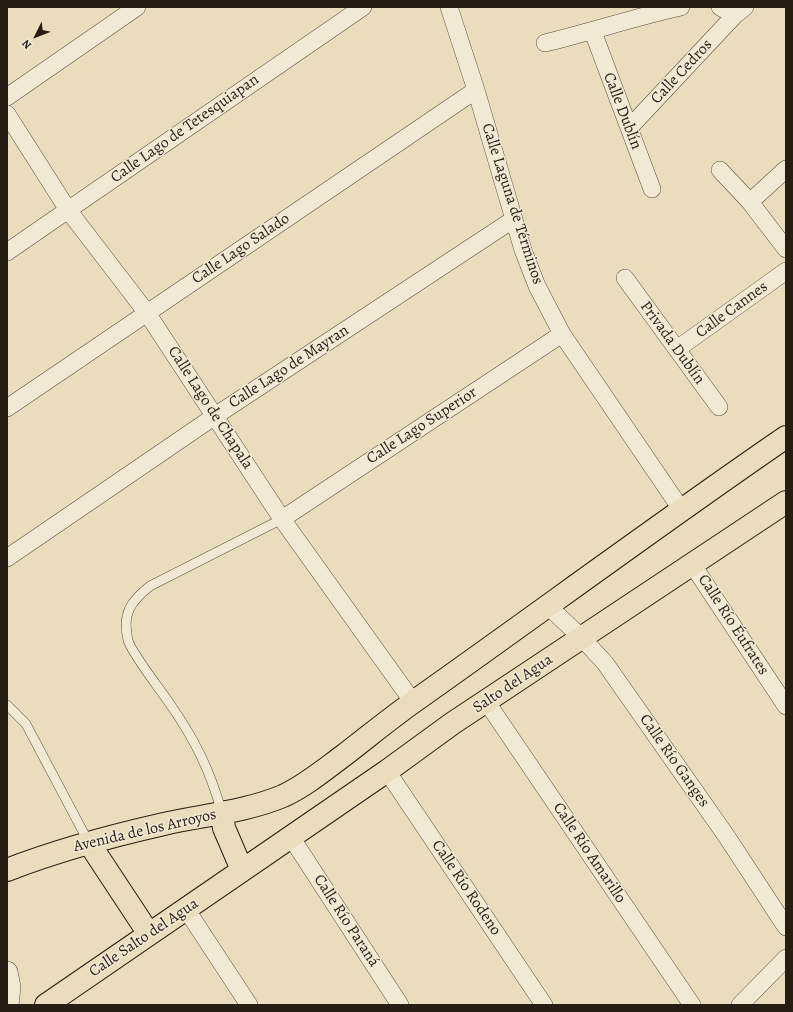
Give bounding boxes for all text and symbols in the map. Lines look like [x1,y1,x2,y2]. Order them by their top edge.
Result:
north arrow [16,16,56,56]
text: N [18,36,35,52]
street label: Calle Cedros [647,36,717,108]
street label: Calle Lago de Tetesquiapan [107,70,263,188]
street label: Calle Dublín [599,70,645,152]
street label: Calle Laguna de Términos [477,121,547,287]
street label: Calle Lago Salado [188,209,294,289]
street label: Calle Cannes [692,277,772,343]
street label: Privada Dublín [635,298,709,388]
street label: Calle Lago de Mayran [225,321,353,413]
street label: Calle Lago de Chapala [163,343,257,473]
street label: Calle Lago Superior [363,383,481,469]
street label: Calle Río Éufrates [693,571,773,679]
street label: Salto del Agua [469,650,557,718]
street label: Calle Río Ganges [635,711,713,811]
street label: Calle Río Amarillo [548,799,630,907]
street label: Avenida de los Arroyos [72,805,218,857]
street label: Calle Río Rodeno [427,837,505,939]
street label: Calle Río Paraná [309,871,383,971]
street label: Calle Salto del Agua [86,894,202,982]

